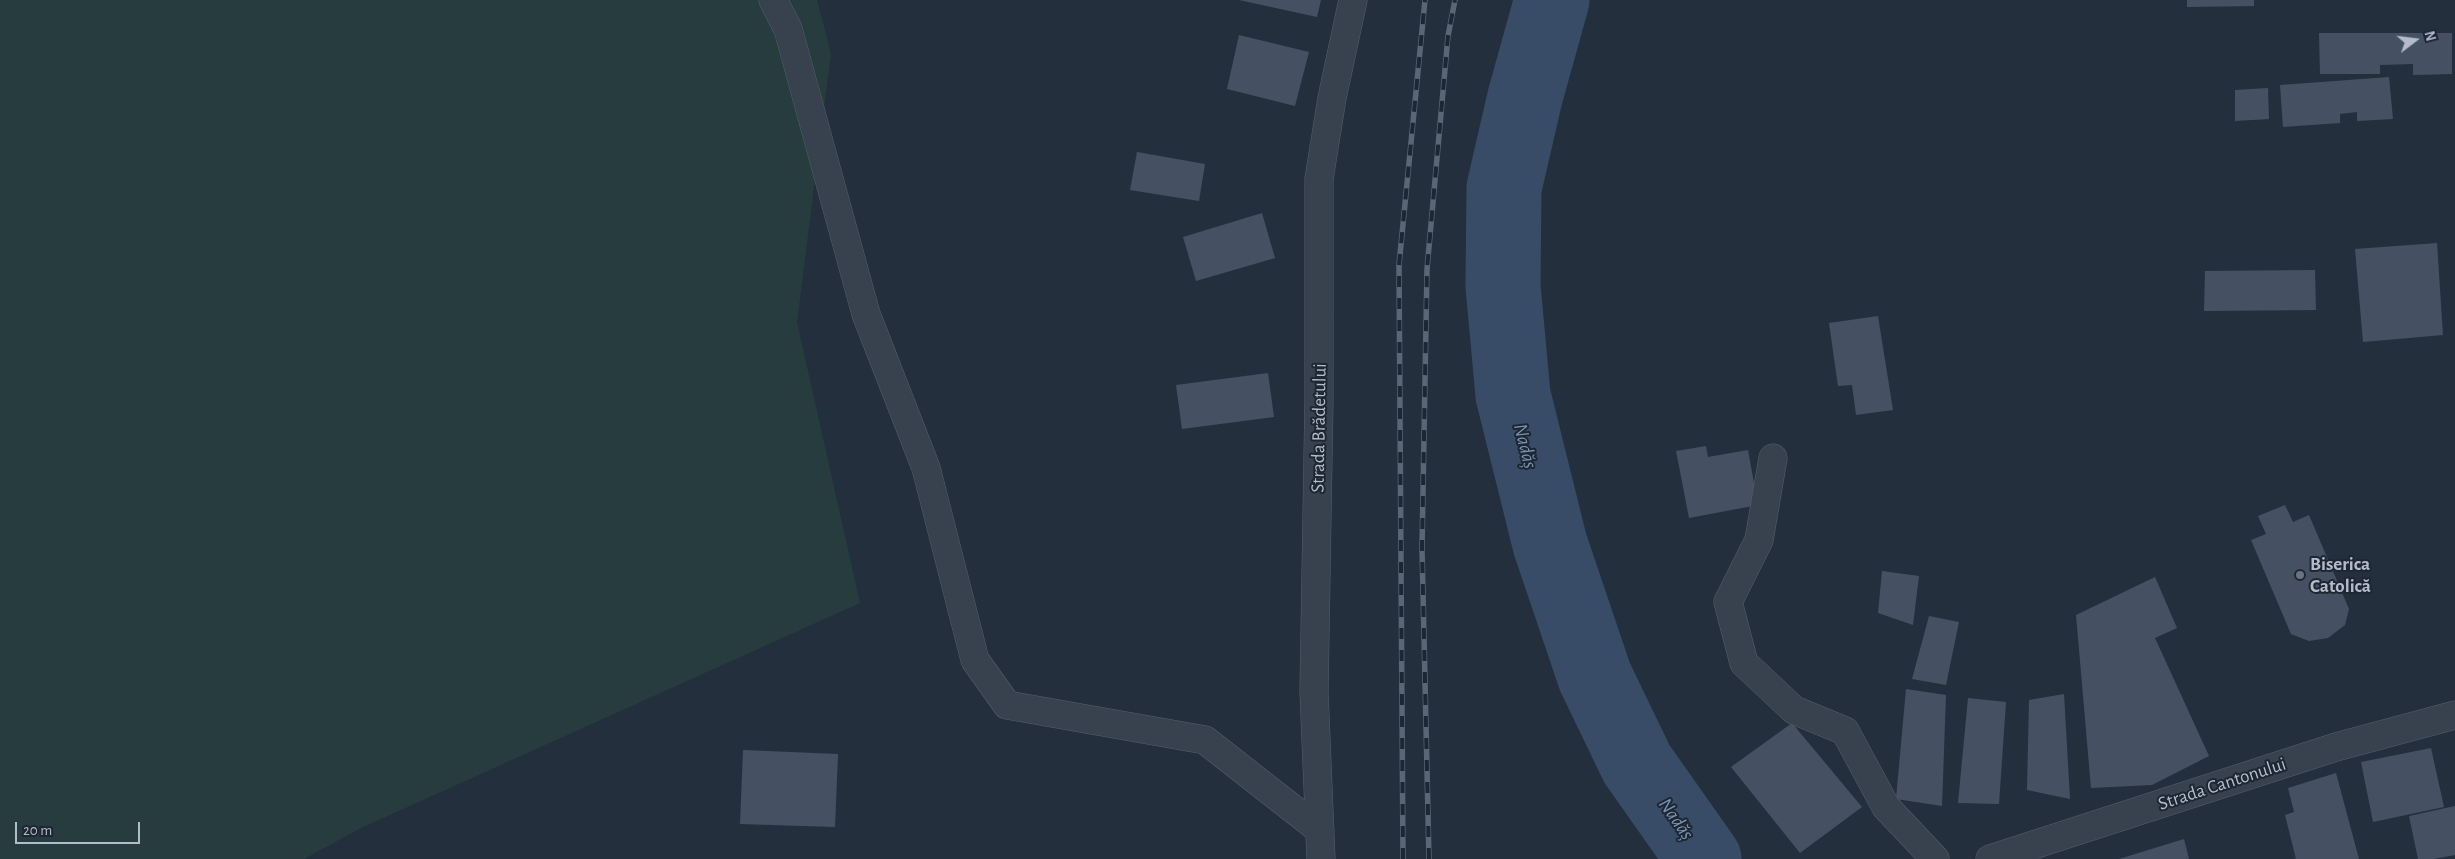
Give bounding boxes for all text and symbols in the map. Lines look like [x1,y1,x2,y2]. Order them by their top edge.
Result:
north arrow [2390,15,2440,65]
text: N [2421,30,2438,43]
street label: Strada Brădetului [1306,363,1332,493]
water label: Nadăș [1508,421,1542,471]
place label: Biserica Catolică [2310,553,2371,597]
marker: Biserica Catolică [2294,569,2306,581]
street label: Strada Cantonului [2155,753,2289,815]
water label: Nadăș [1653,794,1699,844]
scale bar [18,812,142,844]
text: 20 m [23,823,52,838]

